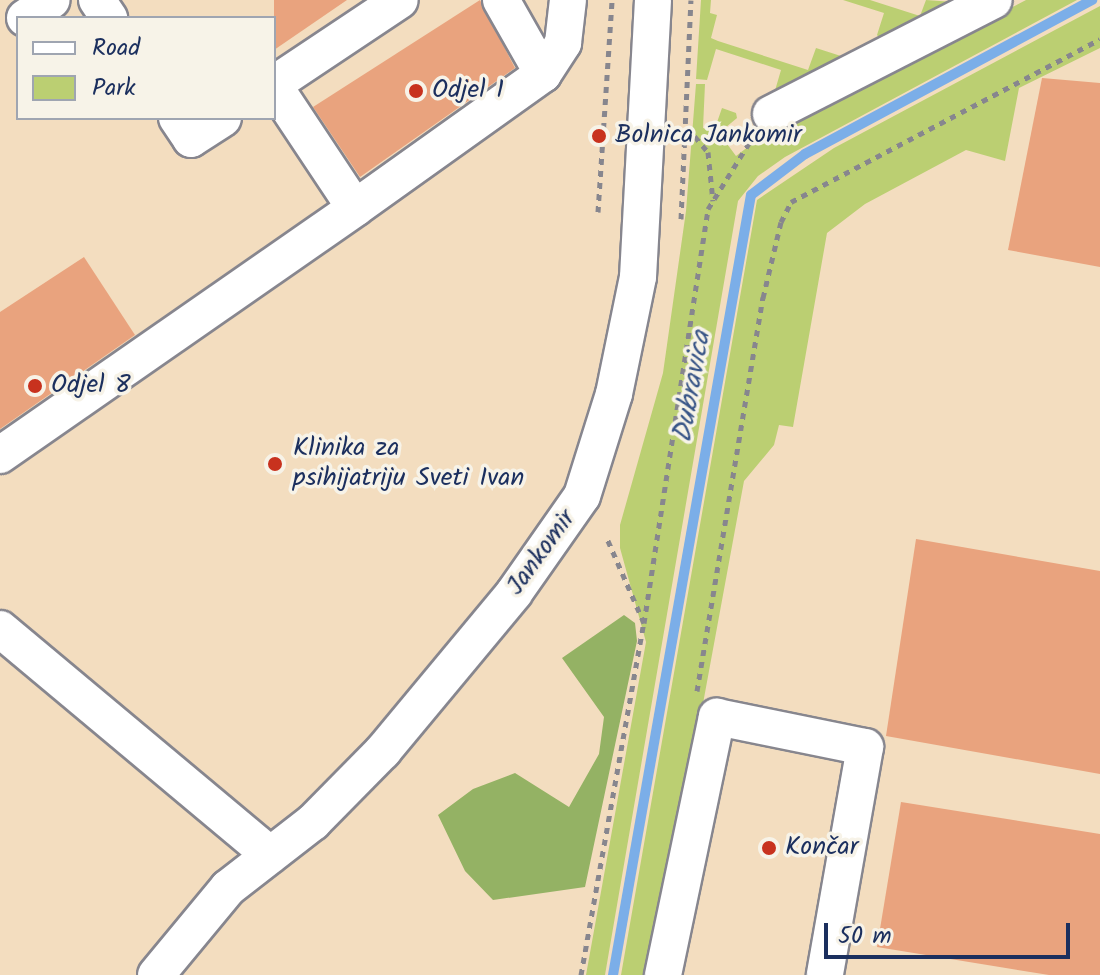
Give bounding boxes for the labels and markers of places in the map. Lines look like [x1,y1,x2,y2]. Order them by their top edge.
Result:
place label: Odjel 1 [432,75,504,107]
marker: Odjel 1 [407,82,425,100]
place label: Bolnica Jankomir [615,120,802,152]
marker: Bolnica Jankomir [590,127,608,145]
place label: Odjel 8 [51,370,131,402]
marker: Odjel 8 [26,377,44,395]
place label: Klinika za psihijatriju Sveti Ivan [293,433,524,494]
marker: Klinika za psihijatriju Sveti Ivan [264,453,286,475]
place label: Končar [785,832,858,864]
marker: Končar [760,839,778,857]

